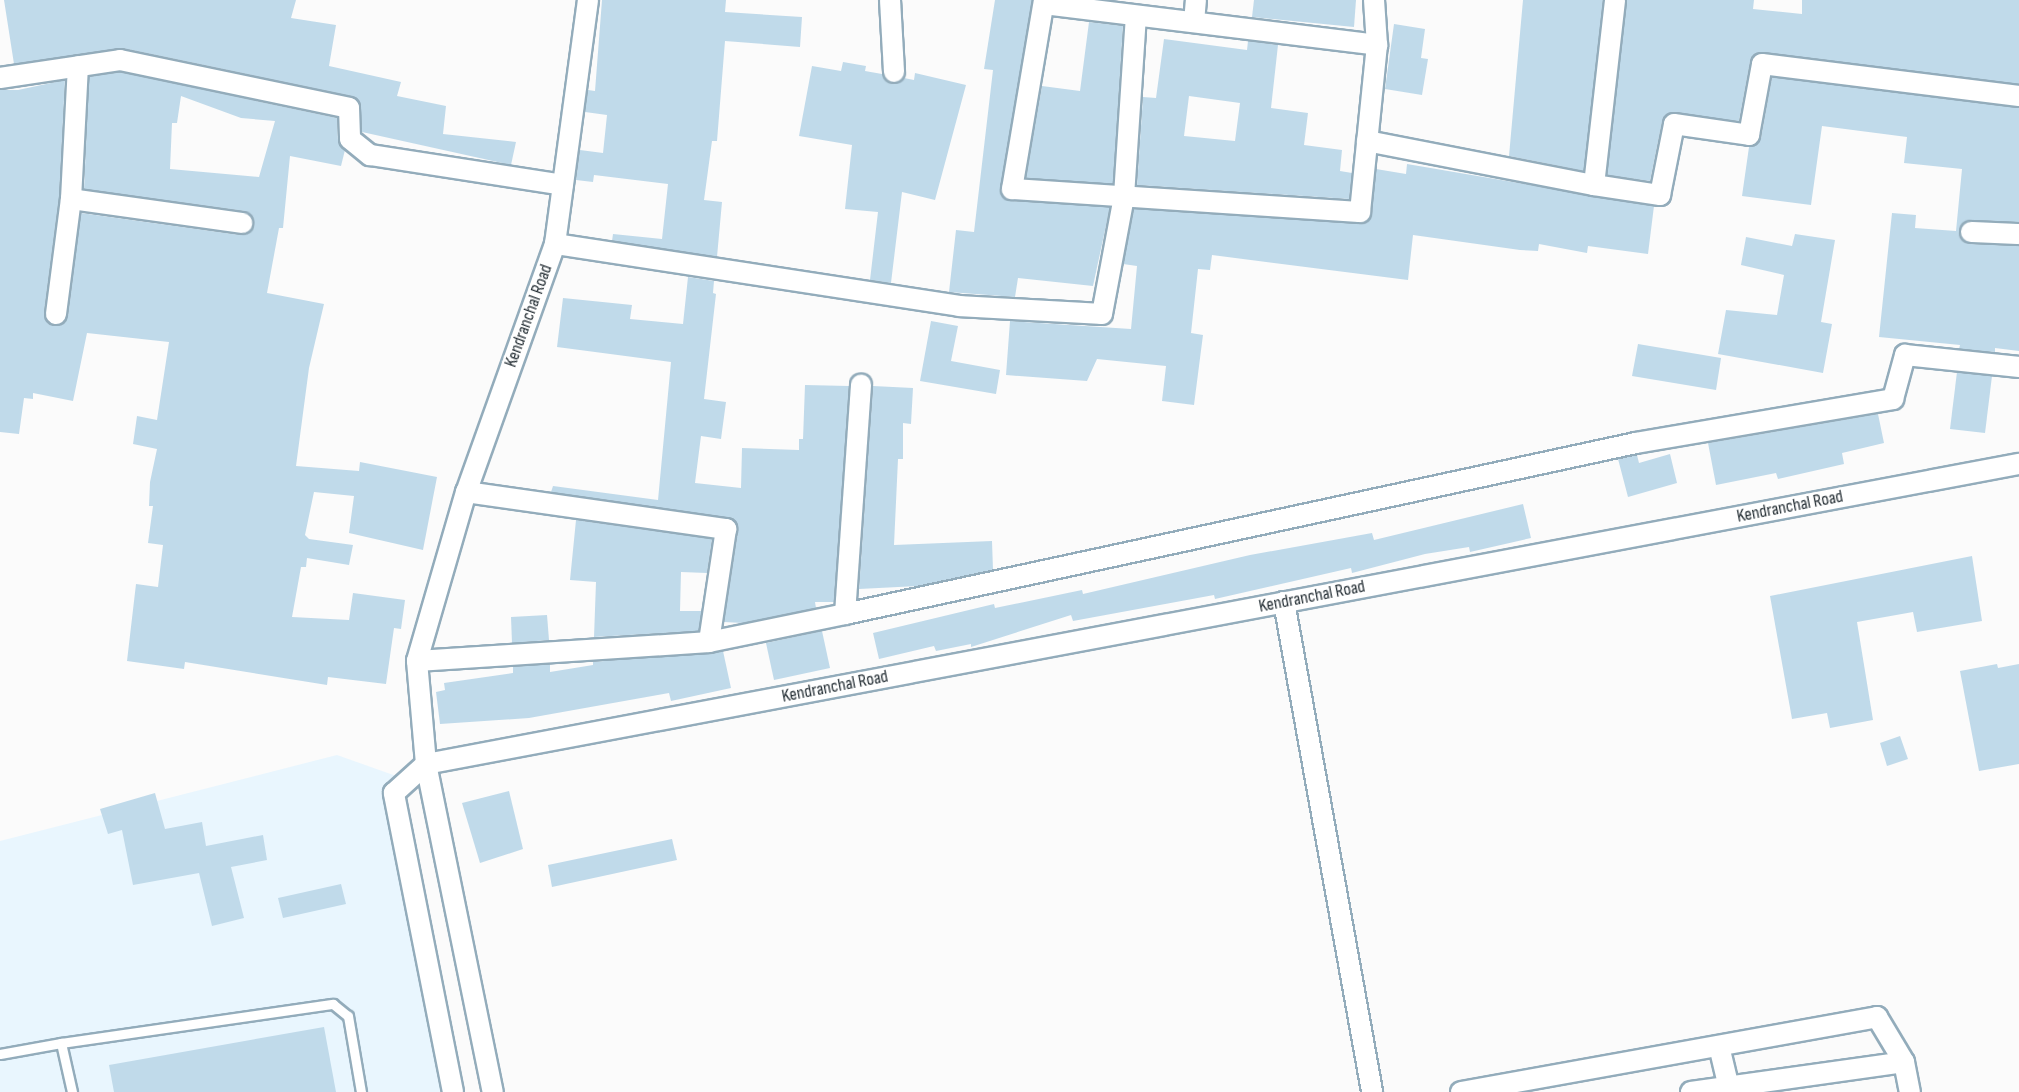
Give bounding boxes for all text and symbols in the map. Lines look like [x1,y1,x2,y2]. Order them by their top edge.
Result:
street label: Kendranchal Road [500,262,558,370]
street label: Kendranchal Road [1735,486,1845,528]
street label: Kendranchal Road [1257,576,1367,618]
street label: Kendranchal Road [780,666,890,708]

